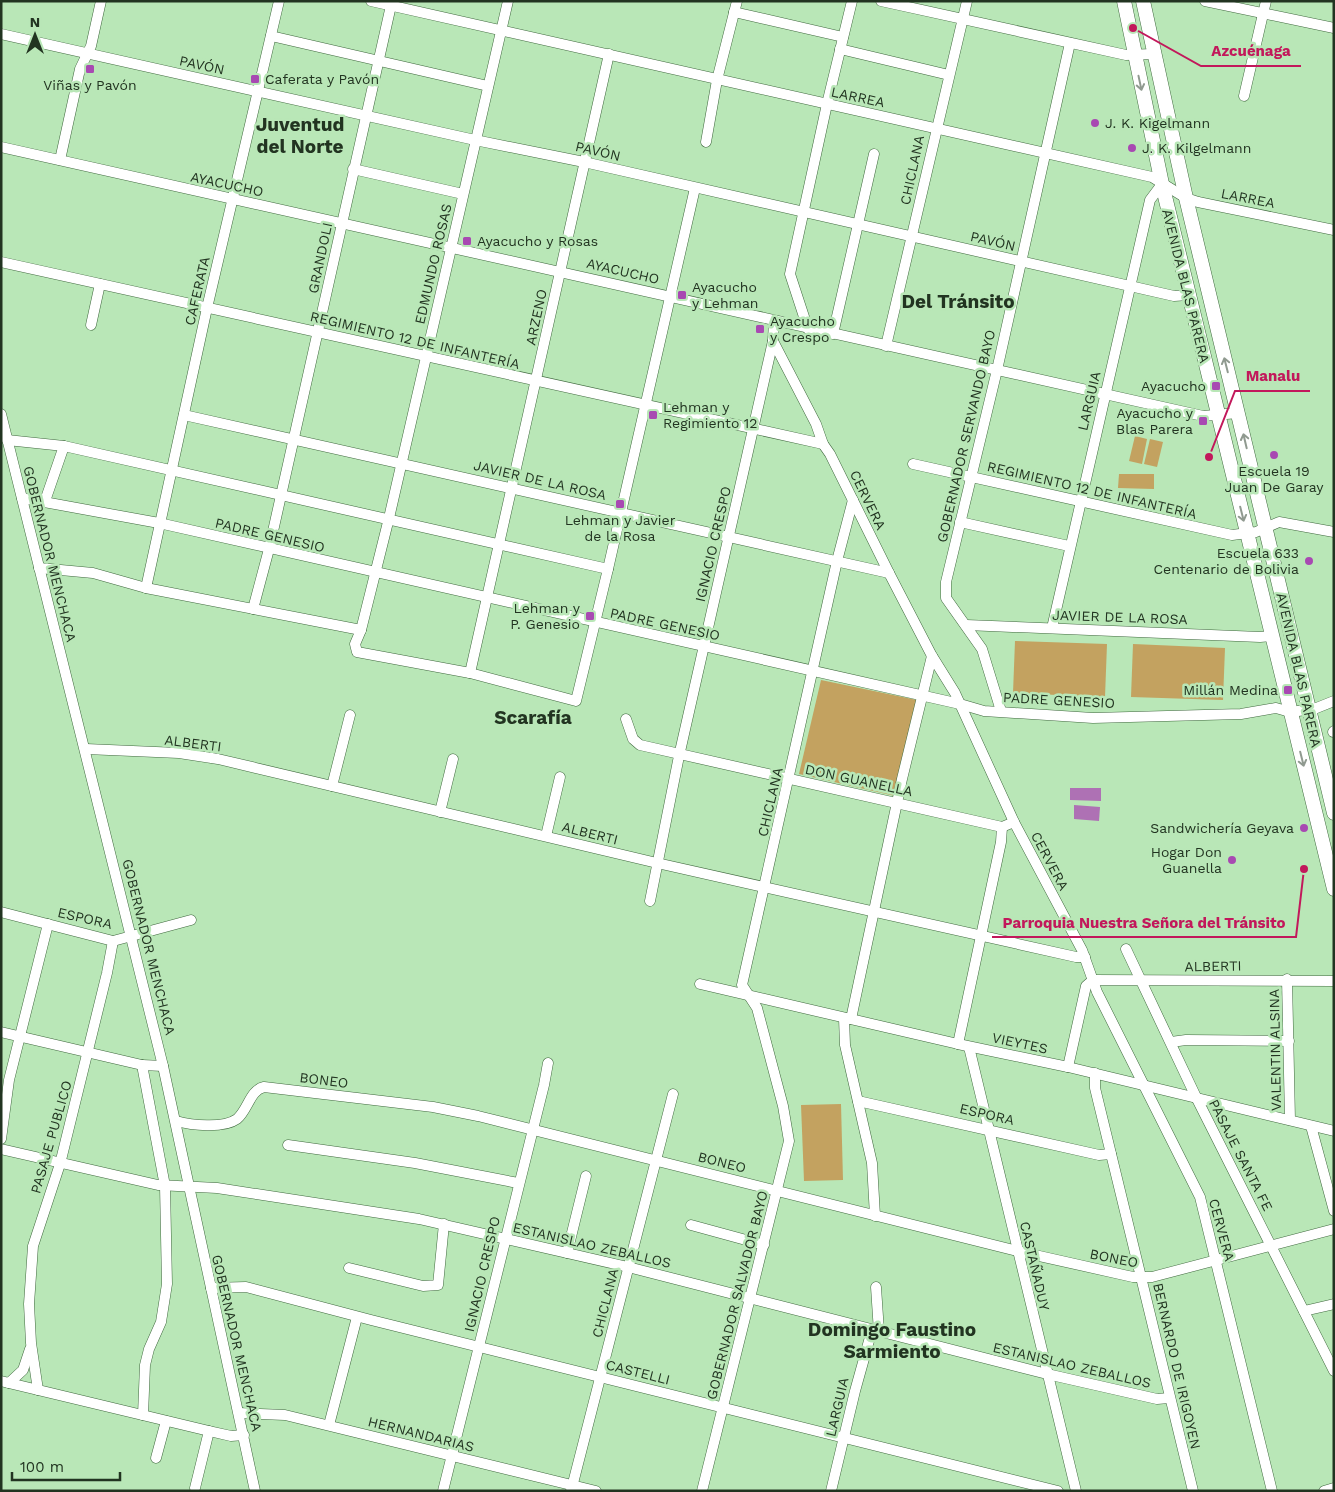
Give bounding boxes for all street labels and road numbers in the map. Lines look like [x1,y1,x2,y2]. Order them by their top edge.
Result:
street label: PAVÓN [178,52,226,78]
street label: LARREA [830,84,886,110]
street label: CHICLANA [897,134,927,206]
street label: PAVÓN [574,138,622,164]
street label: AYACUCHO [189,168,265,200]
street label: LARREA [1220,185,1276,211]
street label: EDMUNDO ROSAS [411,202,455,326]
street label: AVENIDA BLAS PARERA [1159,207,1213,365]
street label: GRANDOLI [305,221,335,295]
street label: PAVÓN [969,228,1017,254]
street label: CAFERATA [181,255,213,327]
street label: AYACUCHO [585,255,661,287]
street label: ARZENO [522,287,550,347]
street label: REGIMIENTO 12 DE INFANTERÍA [309,308,521,372]
street label: GOBERNADOR SERVANDO BAYO [934,328,998,544]
street label: LARGUIA [1074,370,1104,432]
street label: JAVIER DE LA ROSA [472,457,608,503]
street label: REGIMIENTO 12 DE INFANTERÍA [986,458,1198,522]
street label: GOBERNADOR MENCHACA [20,464,80,644]
street label: CERVERA [847,468,889,532]
street label: IGNACIO CRESPO [692,485,734,603]
street label: PADRE GENESIO [214,515,326,555]
street label: AVENIDA BLAS PARERA [1273,591,1325,749]
street label: PADRE GENESIO [609,605,721,643]
street label: JAVIER DE LA ROSA [1052,607,1188,627]
street label: PADRE GENESIO [1003,689,1115,711]
street label: ALBERTI [164,732,222,754]
street label: DON GUANELLA [804,761,914,799]
street label: CHICLANA [754,766,786,838]
street label: ALBERTI [560,818,620,848]
street label: CERVERA [1028,829,1072,893]
street label: GOBERNADOR MENCHACA [119,857,179,1037]
street label: ESPORA [56,904,114,932]
street label: ALBERTI [1184,958,1242,974]
street label: VALENTIN ALSINA [1266,989,1284,1111]
street label: VIEYTES [991,1029,1049,1057]
street label: BONEO [299,1069,349,1091]
street label: PASAJE PUBLICO [27,1079,75,1195]
street label: PASAJE SANTA FE [1206,1096,1276,1214]
street label: ESPORA [958,1100,1016,1128]
street label: BONEO [696,1148,748,1176]
street label: GOBERNADOR SALVADOR BAYO [703,1189,771,1401]
street label: CERVERA [1206,1197,1238,1263]
street label: IGNACIO CRESPO [461,1215,503,1333]
street label: ESTANISLAO ZEBALLOS [511,1219,673,1271]
street label: CASTAÑADUY [1017,1220,1053,1312]
street label: BONEO [1088,1245,1140,1271]
street label: GOBERNADOR MENCHACA [209,1253,265,1433]
street label: CHICLANA [589,1267,621,1339]
street label: BERNARDO DE IRIGOYEN [1150,1281,1204,1451]
street label: ESTANISLAO ZEBALLOS [991,1339,1153,1391]
street label: CASTELLI [604,1356,672,1388]
street label: LARGUIA [822,1376,852,1438]
street label: HERNANDARIAS [366,1413,476,1455]

